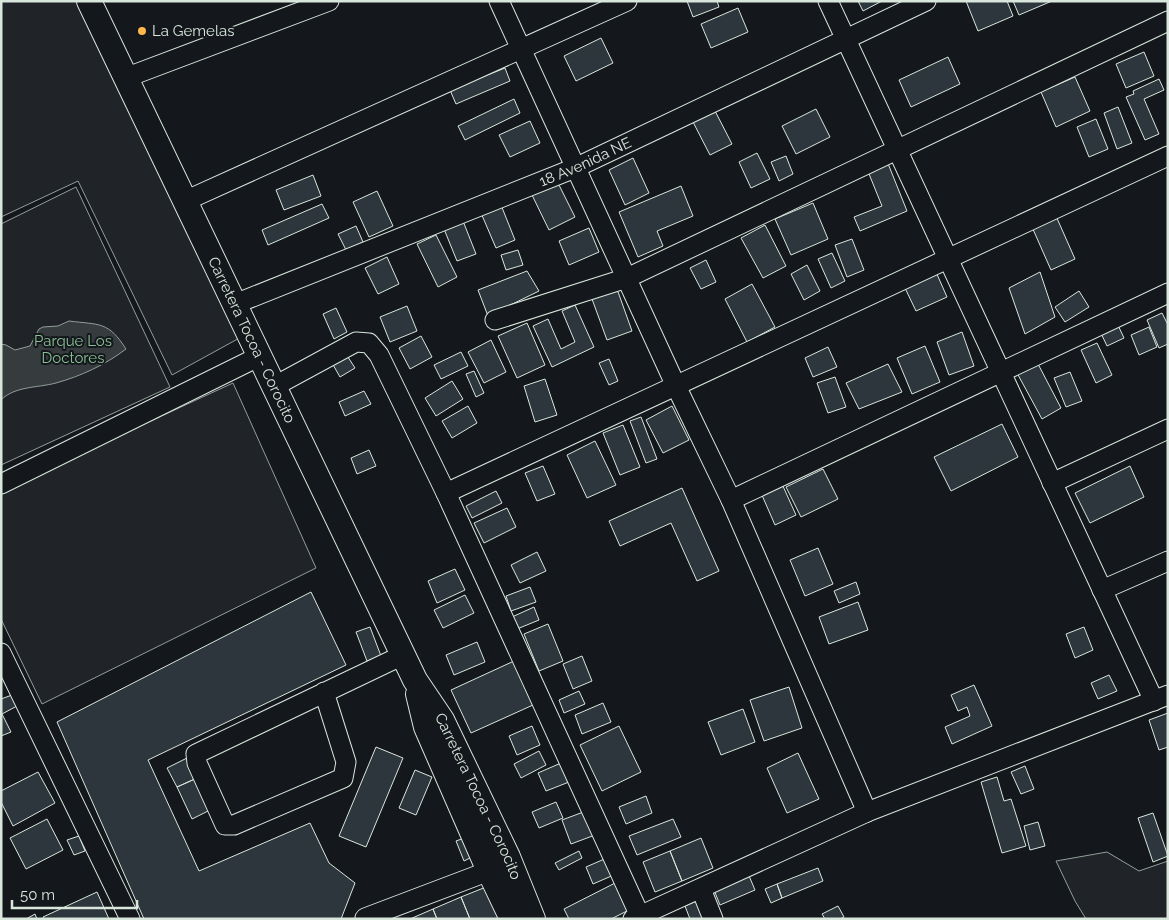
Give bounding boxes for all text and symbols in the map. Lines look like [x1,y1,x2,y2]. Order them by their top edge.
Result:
place label: La Gemelas [152,22,234,40]
marker: La Gemelas [136,25,148,37]
street label: 18 Avenida NE [537,134,634,190]
street label: Carretera Tocoa - Corocito [204,254,299,426]
park label: Parque Los Doctores [34,332,112,367]
street label: Carretera Tocoa - Corocito [431,709,525,882]
scale bar [12,878,138,910]
text: 50 m [20,886,55,904]

